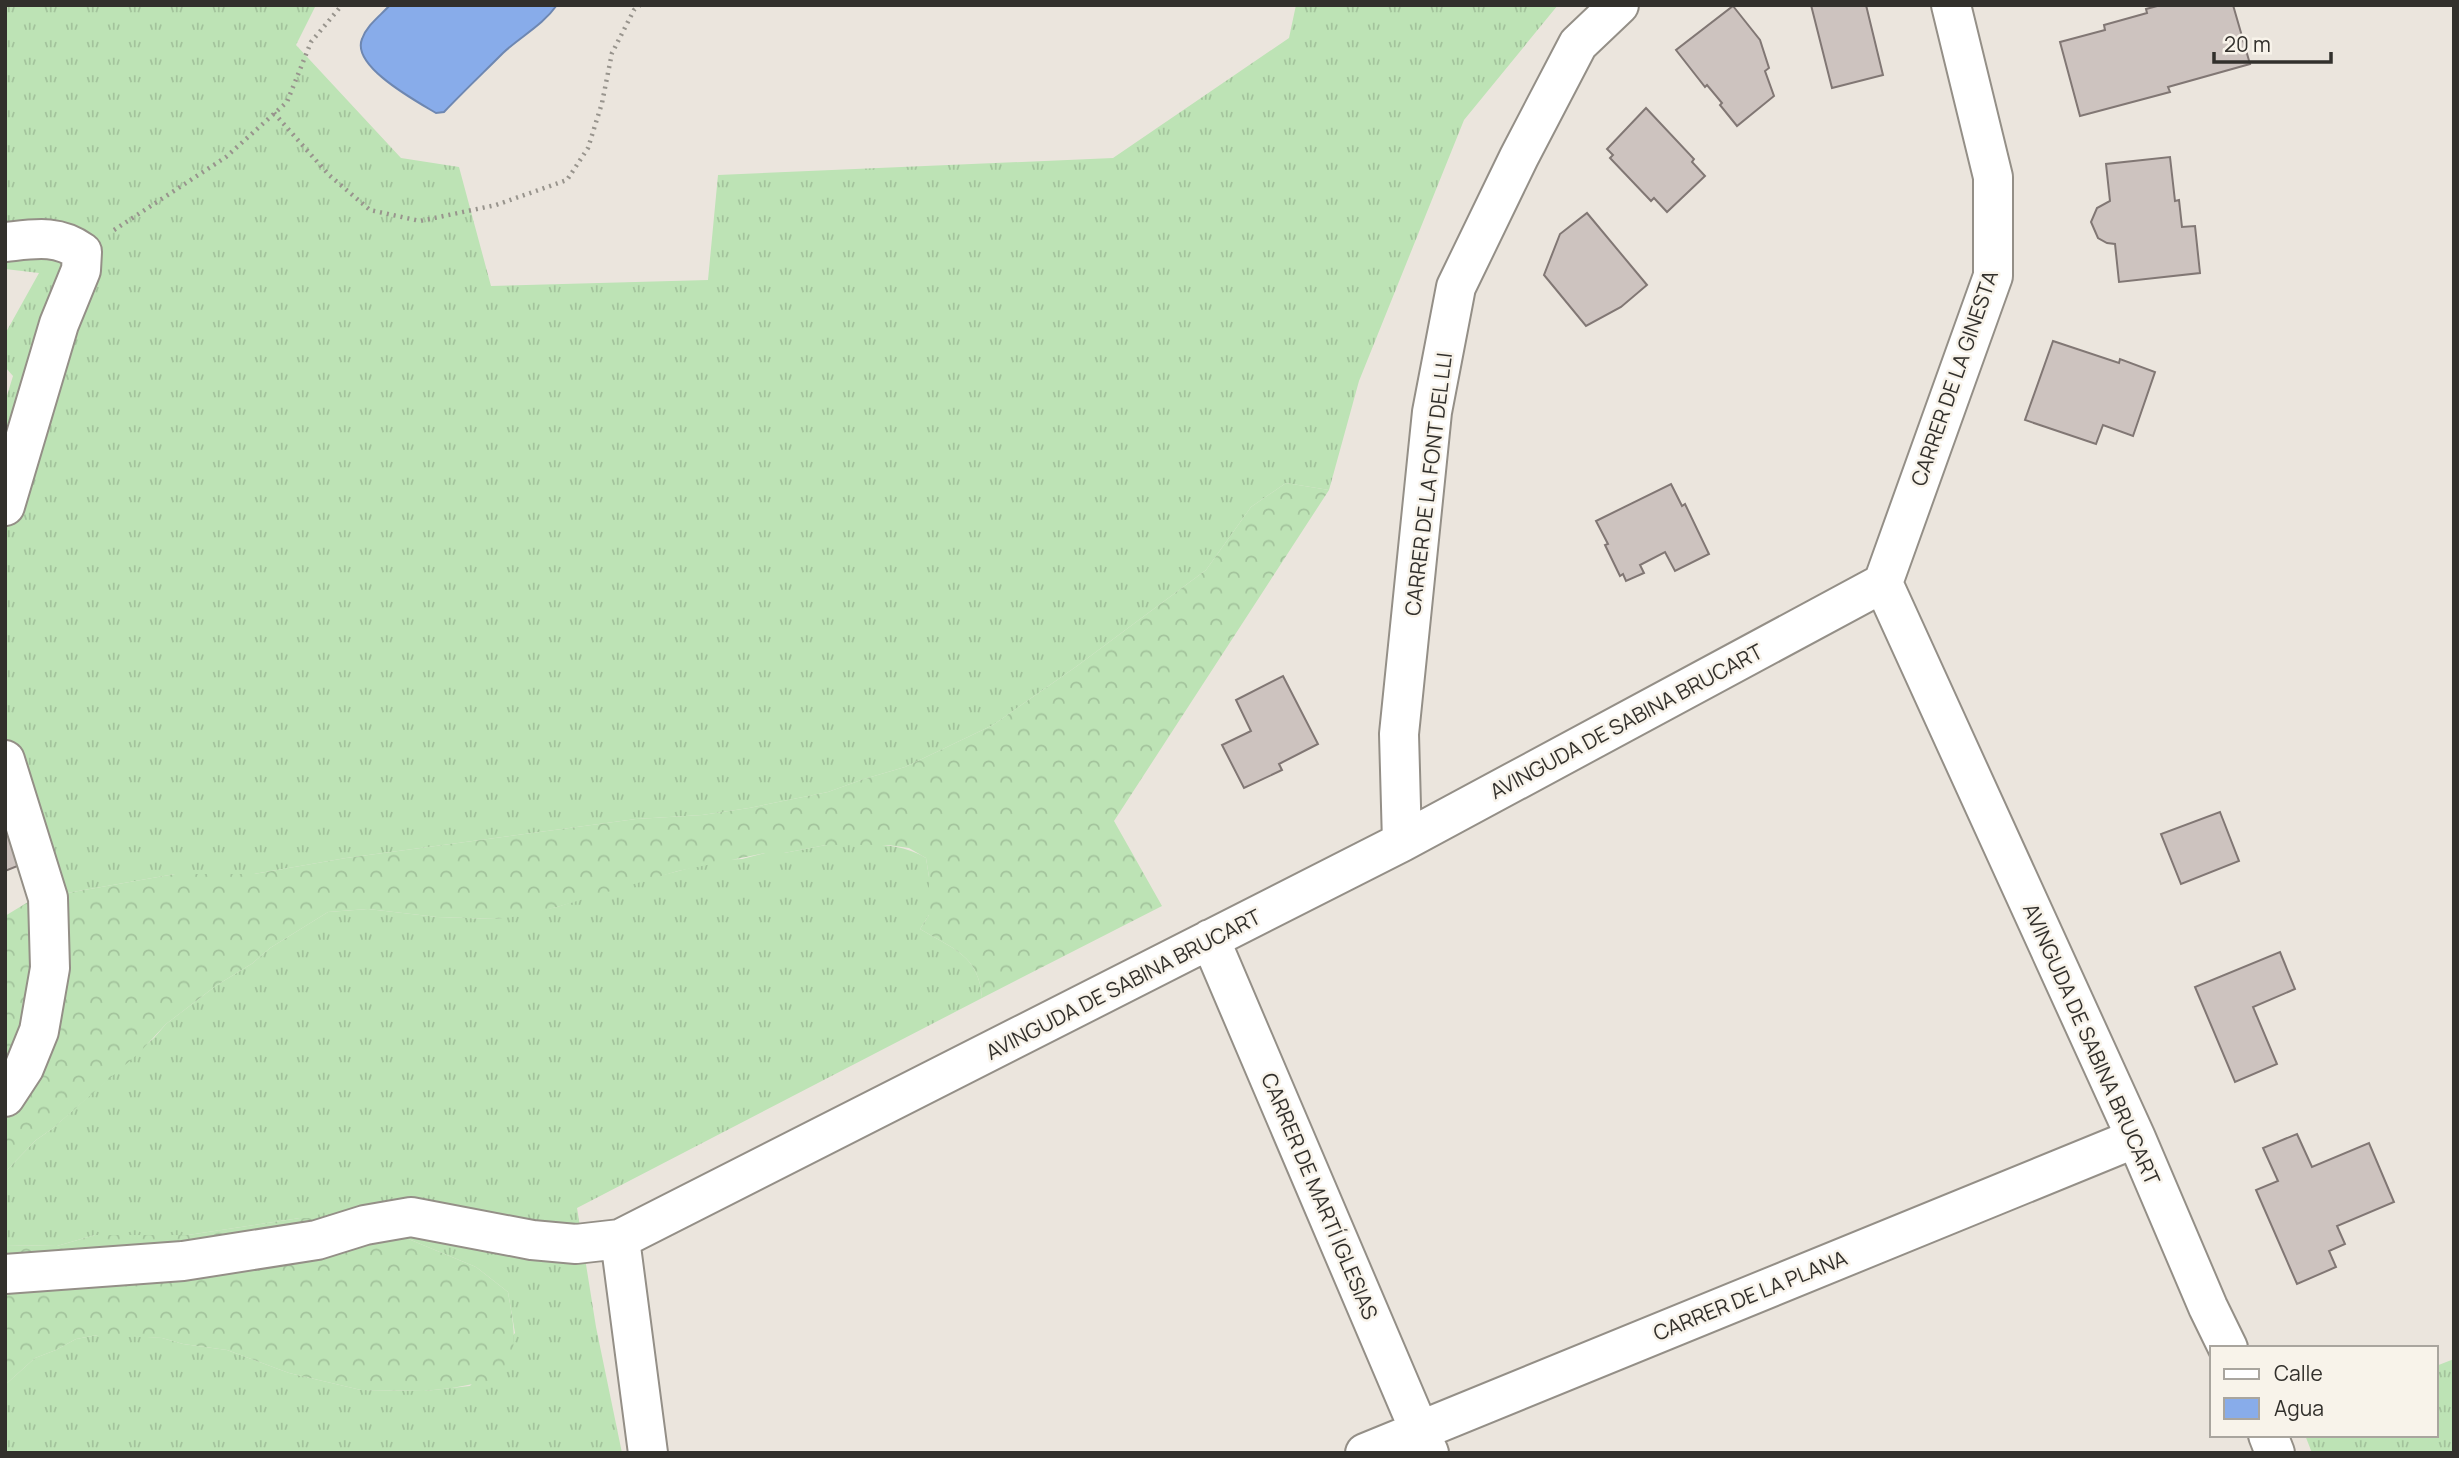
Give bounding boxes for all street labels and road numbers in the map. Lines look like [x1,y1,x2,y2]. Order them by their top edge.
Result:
street label: CARRER DE LA GINESTA [1904,267,2004,489]
street label: CARRER DE LA FONT DEL LLI [1398,351,1458,617]
street label: AVINGUDA DE SABINA BRUCART [1485,637,1768,805]
street label: AVINGUDA DE SABINA BRUCART [2017,899,2167,1190]
street label: AVINGUDA DE SABINA BRUCART [981,902,1266,1066]
street label: CARRER DE MARTÍ IGLESIAS [1255,1068,1385,1324]
street label: CARRER DE LA PLANA [1649,1243,1851,1347]

